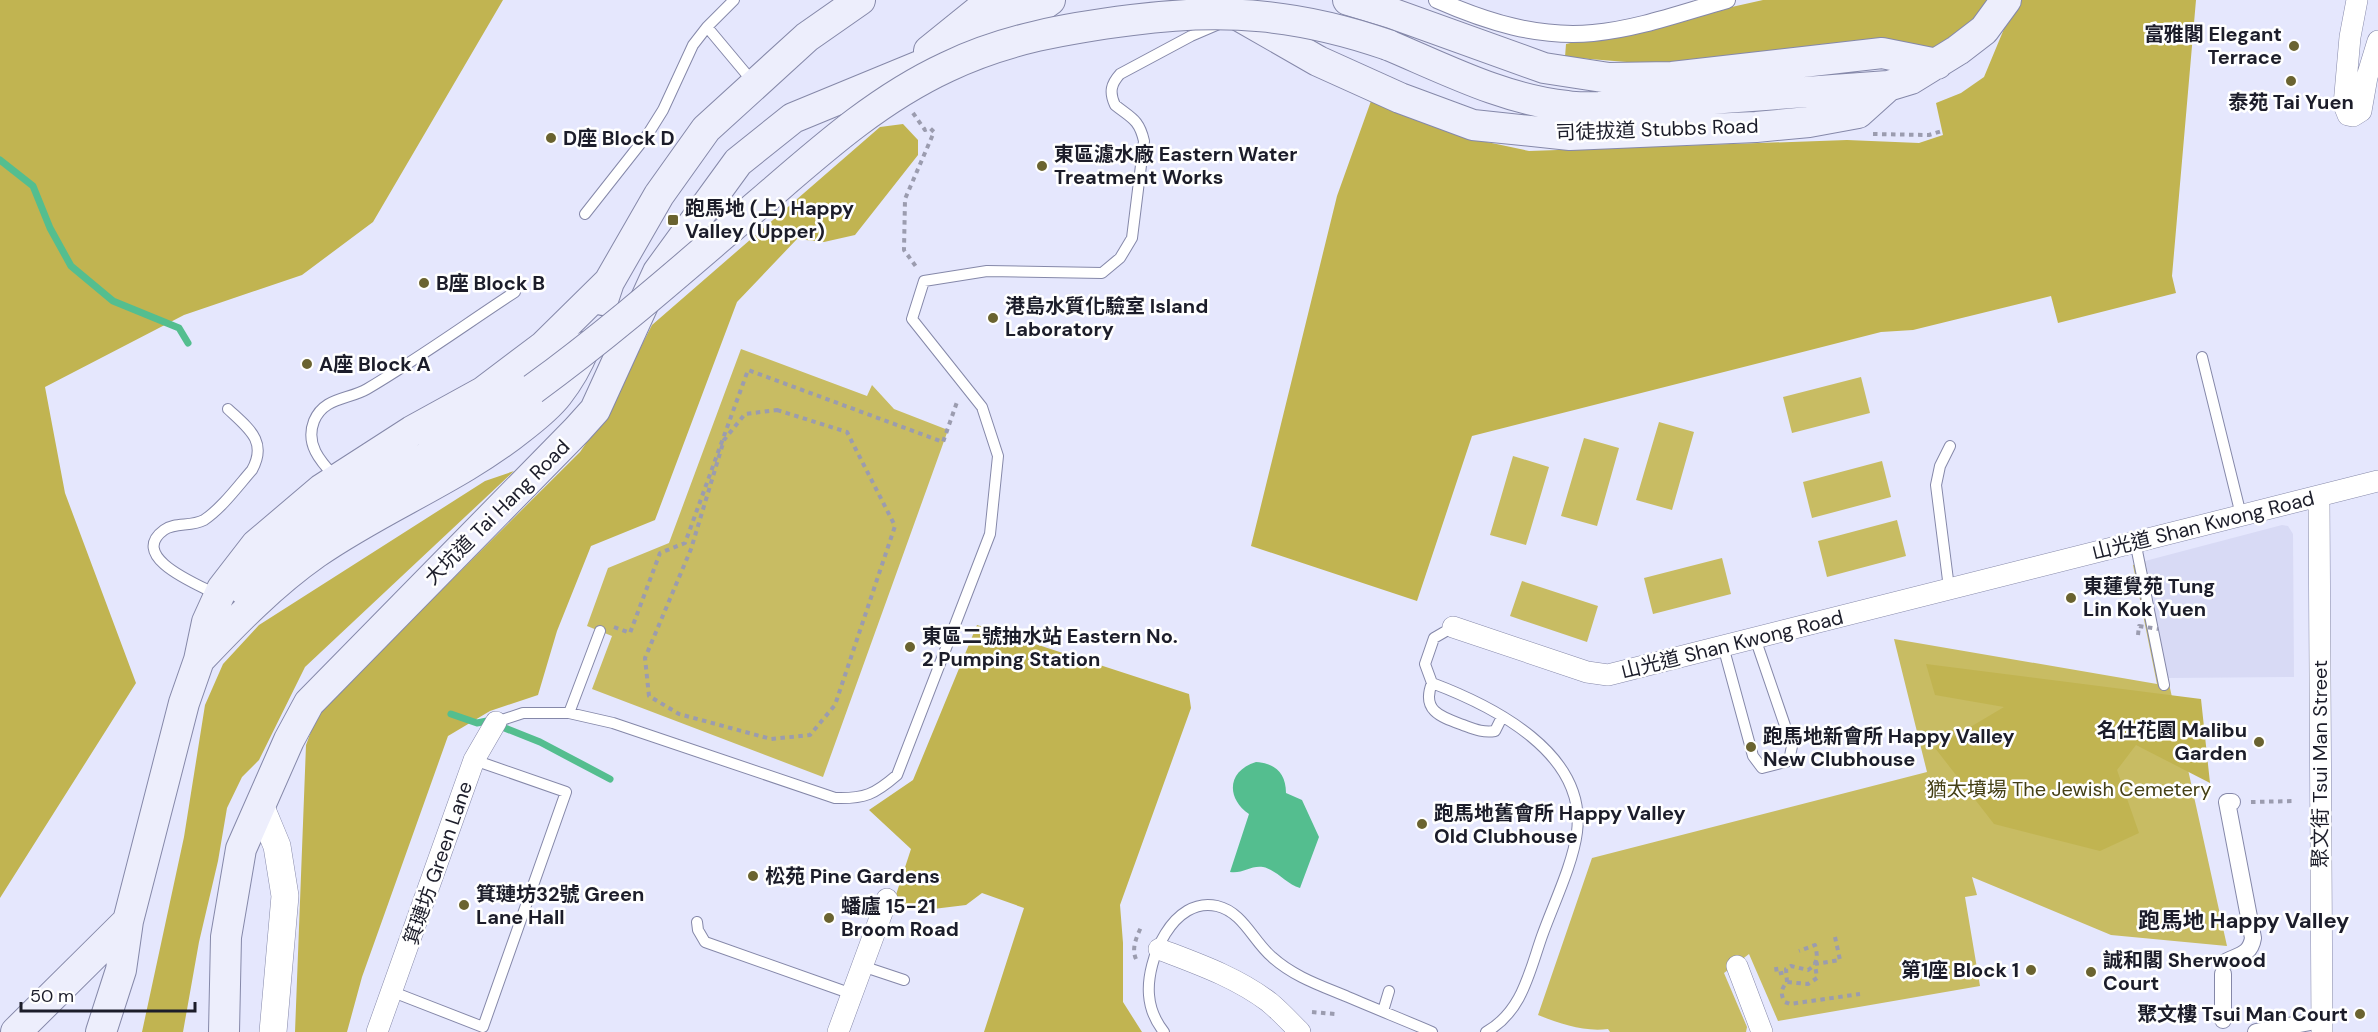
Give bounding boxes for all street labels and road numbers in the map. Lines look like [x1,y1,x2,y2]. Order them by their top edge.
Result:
street label: 司徒拔道 Stubbs Road [1555,112,1759,146]
street label: 大坑道 Tai Hang Road [419,434,575,590]
street label: 山光道 Shan Kwong Road [2089,485,2317,565]
street label: 山光道 Shan Kwong Road [1618,604,1846,684]
street label: 聚文街 Tsui Man Street [2307,660,2333,868]
street label: 箕璉坊 Green Lane [398,778,478,948]

